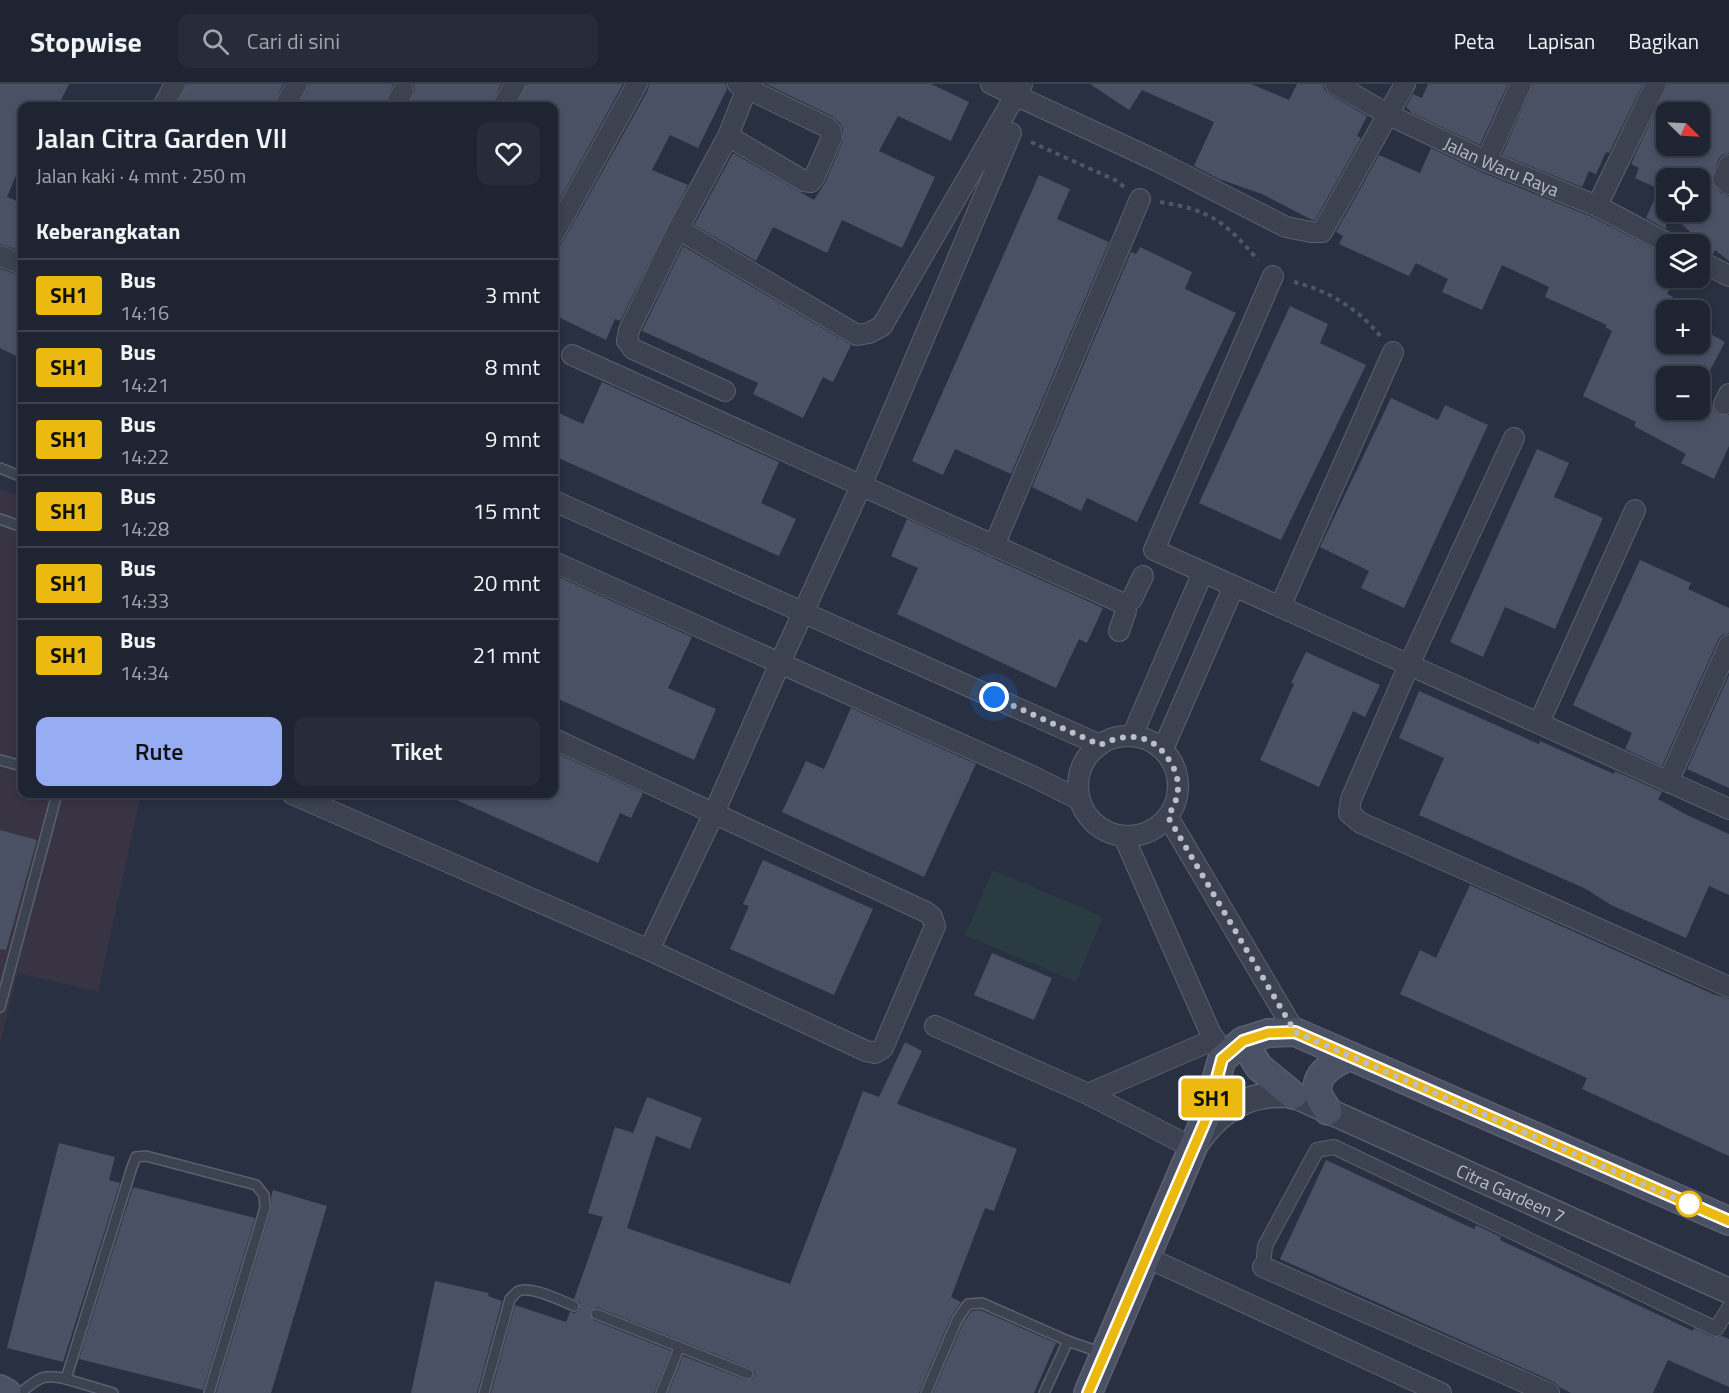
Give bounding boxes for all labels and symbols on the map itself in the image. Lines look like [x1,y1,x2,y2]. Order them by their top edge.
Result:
north arrow [1656,102,1710,156]
street label: Jalan Waru Raya [1439,129,1563,203]
your location [979,682,1009,712]
line badge: SH1 [1178,1078,1246,1118]
street label: Citra Gardeen 7 [1452,1157,1570,1229]
unlabelled marker [1676,1191,1702,1217]

